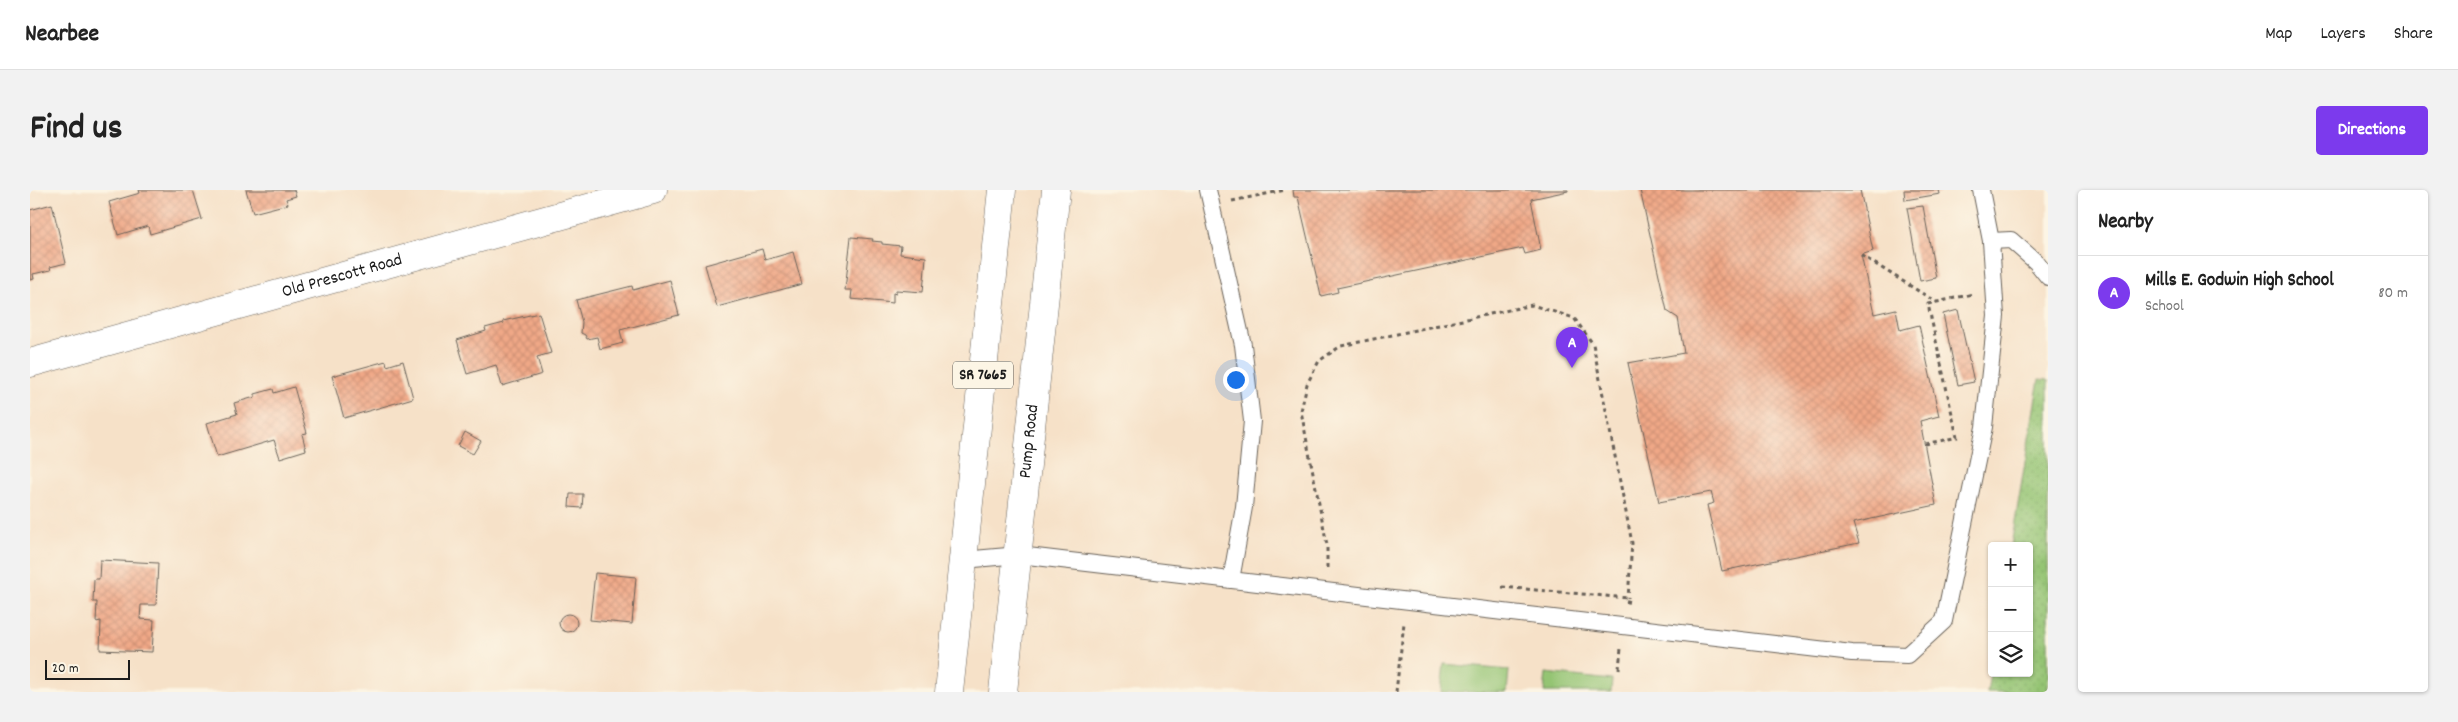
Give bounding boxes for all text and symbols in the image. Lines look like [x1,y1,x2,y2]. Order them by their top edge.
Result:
text: Nearbee [25,18,99,52]
text: Map [2265,22,2292,47]
text: Layers [2320,22,2366,47]
text: Share [2394,22,2433,47]
text: Find us [30,105,122,155]
button: Directions [2316,106,2428,155]
text: Nearby [2098,208,2153,238]
street label: Old Prescott Road [279,248,405,305]
text: Mills E. Godwin High School [2145,268,2334,295]
text: A [2110,282,2118,305]
text: 80 m [2378,282,2408,305]
text: School [2145,295,2184,318]
pin: A [1556,327,1588,368]
road number: SR 7665 [953,362,1013,388]
your location [1223,367,1249,393]
street label: Pump Road [1013,403,1046,480]
map controls [1988,542,2033,677]
button: + [1988,542,2033,587]
button: − [1988,587,2033,632]
button: layers [1988,632,2033,677]
scale bar [45,657,130,680]
text: 20 m [52,659,79,679]

